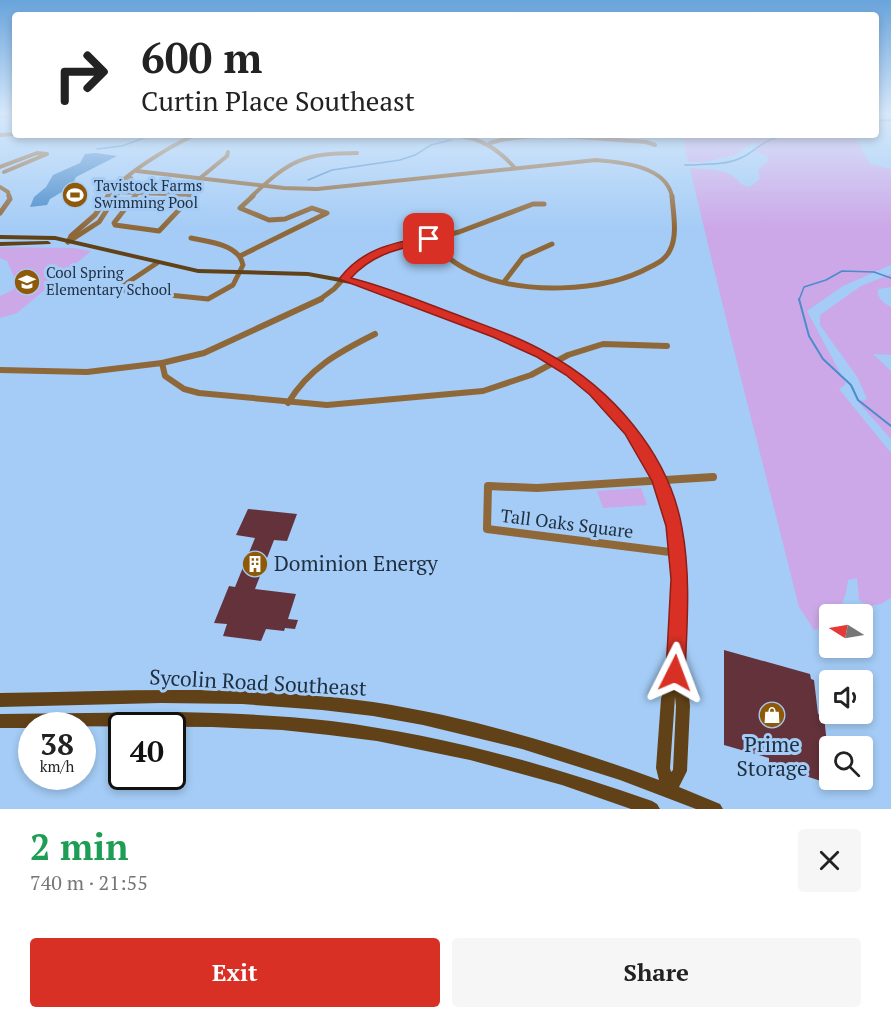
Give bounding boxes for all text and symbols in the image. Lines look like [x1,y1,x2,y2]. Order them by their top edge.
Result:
text: 600 m [141,29,262,85]
icon: right [42,36,120,114]
text: Curtin Place Southeast [141,83,415,119]
place label: Tavistock Farms Swimming Pool [94,175,202,212]
sports icon: Tavistock Farms Swimming Pool [60,180,90,210]
pin [403,213,454,264]
icon: arrive [412,222,445,255]
place label: Cool Spring Elementary School [46,262,172,299]
school or university icon: Cool Spring Elementary School [12,267,42,297]
street label: Tall Oaks Square [499,503,635,543]
building icon: Dominion Energy [240,549,270,579]
place label: Dominion Energy [274,549,438,577]
north arrow [819,604,873,658]
map controls [819,604,873,790]
position arrow [643,641,707,705]
street label: Sycolin Road Southeast [149,662,368,702]
button: sound [819,670,873,724]
shop icon: Prime Storage [757,700,787,730]
speed limit sign: 40 [108,712,186,790]
text: 38 [40,724,74,764]
place label: Prime Storage [737,730,807,782]
button: search [819,736,873,790]
text: km/h [40,756,74,776]
text: 2 min [30,823,128,870]
button: close [798,829,861,892]
text: 740 m · 21:55 [30,869,148,896]
button: Exit [30,938,440,1007]
button: Share [452,938,861,1007]

